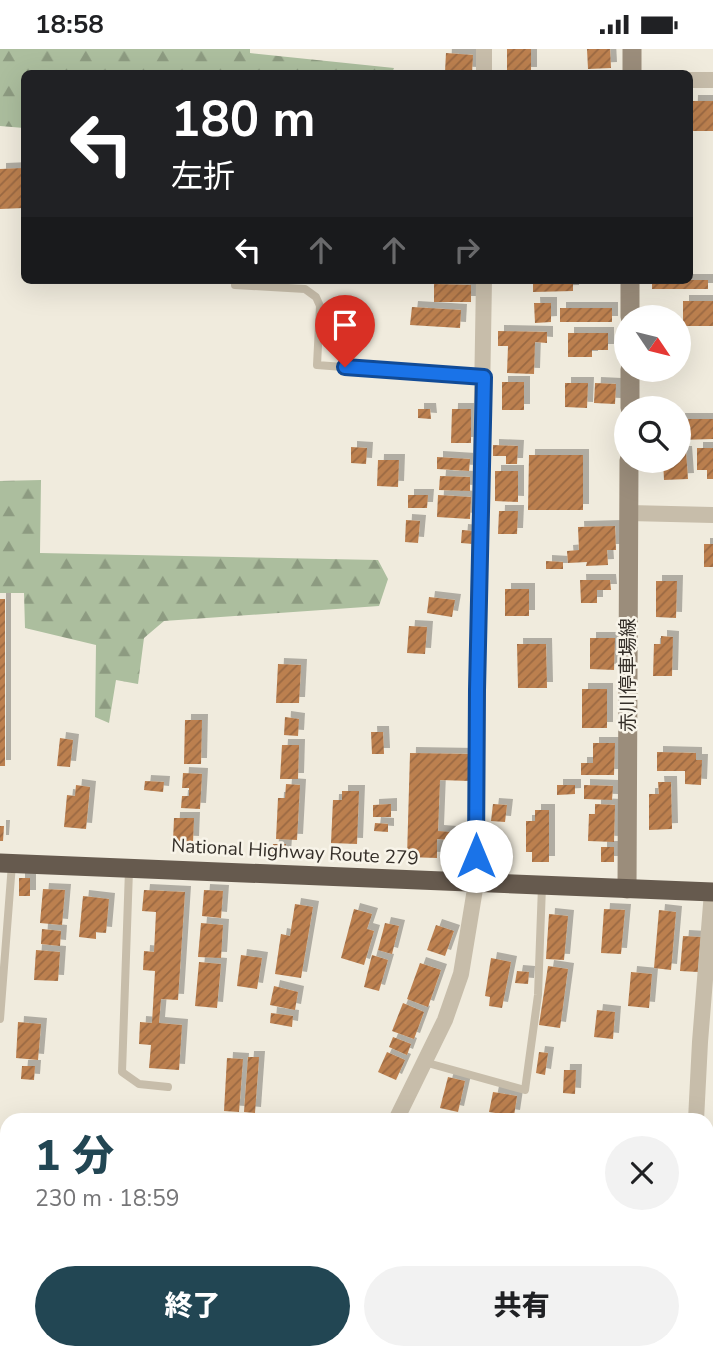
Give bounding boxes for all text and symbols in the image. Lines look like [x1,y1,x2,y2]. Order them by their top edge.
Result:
text: 18:58 [35,7,104,42]
text: 180 m [171,86,315,153]
icon: left [56,98,147,189]
text: 左折 [171,155,235,198]
icon: left [229,231,267,269]
icon: ahead [302,231,340,269]
icon: ahead [375,231,413,269]
icon: right [448,231,486,269]
pin [315,295,375,367]
north arrow [614,305,691,381]
map controls [614,305,691,473]
icon: arrive [326,306,364,344]
button: search [614,396,691,473]
street label: 赤川停車場線 [615,618,641,732]
position arrow [439,819,513,893]
street label: National Highway Route 279 [171,833,419,871]
text: 1 分 [35,1128,114,1185]
button: close [605,1136,679,1210]
text: 230 m · 18:59 [35,1183,180,1214]
button: 終了 [35,1266,350,1346]
button: 共有 [364,1266,679,1346]

